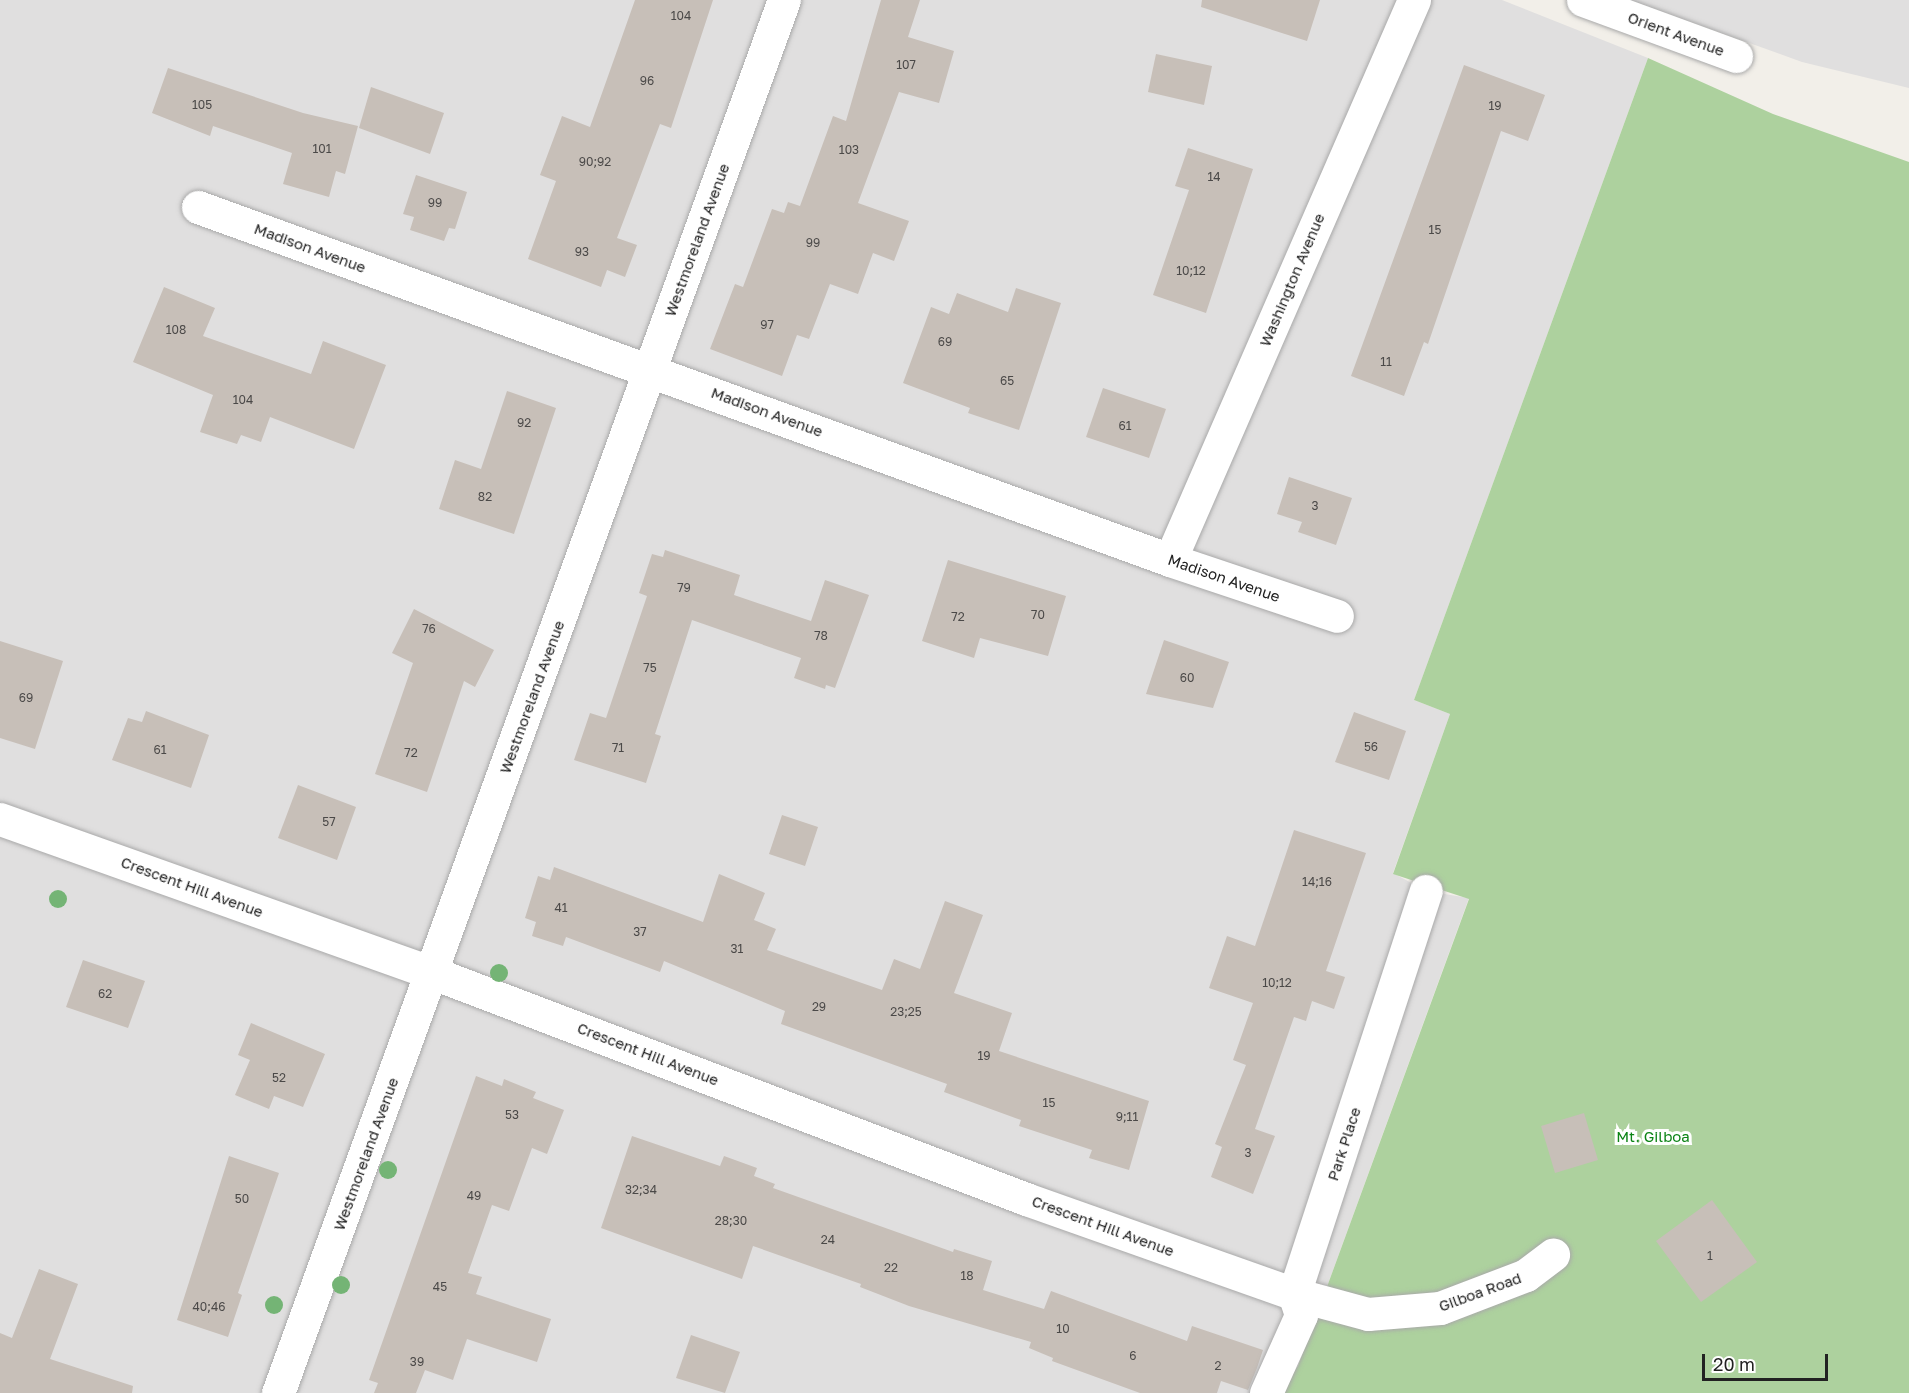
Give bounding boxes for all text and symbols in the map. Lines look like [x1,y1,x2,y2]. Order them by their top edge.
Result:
street label: Orient Avenue [1625,8,1727,60]
house number: 104 [671,9,691,23]
house number: 107 [896,58,916,72]
house number: 96 [640,74,654,88]
house number: 105 [192,98,212,112]
house number: 19 [1488,99,1502,113]
house number: 101 [312,142,332,156]
house number: 103 [839,143,859,157]
house number: 90;92 [579,155,611,169]
street label: Westmoreland Avenue [661,161,733,319]
house number: 14 [1207,170,1221,184]
house number: 99 [428,196,442,210]
street label: Washington Avenue [1256,211,1328,349]
street label: Madison Avenue [252,219,368,277]
house number: 15 [1429,223,1441,237]
house number: 99 [806,236,820,250]
house number: 93 [575,245,589,259]
house number: 10;12 [1176,264,1206,278]
house number: 97 [760,318,774,332]
house number: 108 [166,323,186,337]
house number: 69 [938,335,952,349]
house number: 11 [1380,355,1392,369]
house number: 65 [1000,374,1014,388]
street label: Madison Avenue [709,383,825,441]
house number: 104 [233,393,253,407]
house number: 92 [517,416,531,430]
house number: 61 [1118,419,1132,433]
house number: 82 [478,490,492,504]
house number: 3 [1311,499,1319,513]
street label: Madison Avenue [1166,550,1282,606]
house number: 79 [677,581,691,595]
house number: 70 [1031,608,1045,622]
house number: 72 [951,610,965,624]
street label: Westmoreland Avenue [496,618,568,776]
house number: 76 [422,622,436,636]
house number: 78 [814,629,828,643]
house number: 75 [643,661,657,675]
house number: 60 [1180,671,1194,685]
house number: 69 [19,691,33,705]
house number: 56 [1364,740,1378,754]
house number: 71 [612,741,624,755]
house number: 61 [153,743,167,757]
house number: 72 [404,746,418,760]
house number: 57 [322,815,336,829]
street label: Crescent Hill Avenue [118,853,266,921]
house number: 14;16 [1302,875,1332,889]
house number: 41 [554,901,568,915]
house number: 37 [633,925,647,939]
house number: 31 [731,942,743,956]
house number: 10;12 [1262,976,1292,990]
house number: 62 [98,987,112,1001]
house number: 29 [812,1000,826,1014]
house number: 23;25 [890,1005,922,1019]
street label: Crescent Hill Avenue [575,1019,721,1089]
house number: 19 [977,1049,991,1063]
house number: 52 [272,1071,286,1085]
street label: Westmoreland Avenue [330,1075,402,1233]
house number: 15 [1043,1096,1055,1110]
street label: Park Place [1324,1105,1364,1183]
house number: 53 [505,1108,519,1122]
house number: 9;11 [1116,1110,1138,1124]
park label: Mt. Gilboa [1616,1128,1690,1146]
house number: 3 [1244,1146,1252,1160]
house number: 32;34 [625,1183,657,1197]
house number: 49 [467,1189,481,1203]
house number: 50 [235,1192,249,1206]
street label: Crescent Hill Avenue [1029,1192,1177,1260]
house number: 28;30 [715,1214,747,1228]
house number: 24 [821,1233,835,1247]
house number: 1 [1707,1249,1713,1263]
house number: 22 [884,1261,898,1275]
house number: 18 [960,1269,974,1283]
street label: Gilboa Road [1436,1269,1524,1315]
house number: 45 [433,1280,447,1294]
house number: 40;46 [193,1300,225,1314]
house number: 10 [1056,1322,1070,1336]
scale bar [1705,1342,1831,1380]
house number: 6 [1129,1349,1137,1363]
text: 20 m [1713,1353,1755,1375]
house number: 39 [410,1355,424,1369]
house number: 2 [1215,1359,1221,1373]

